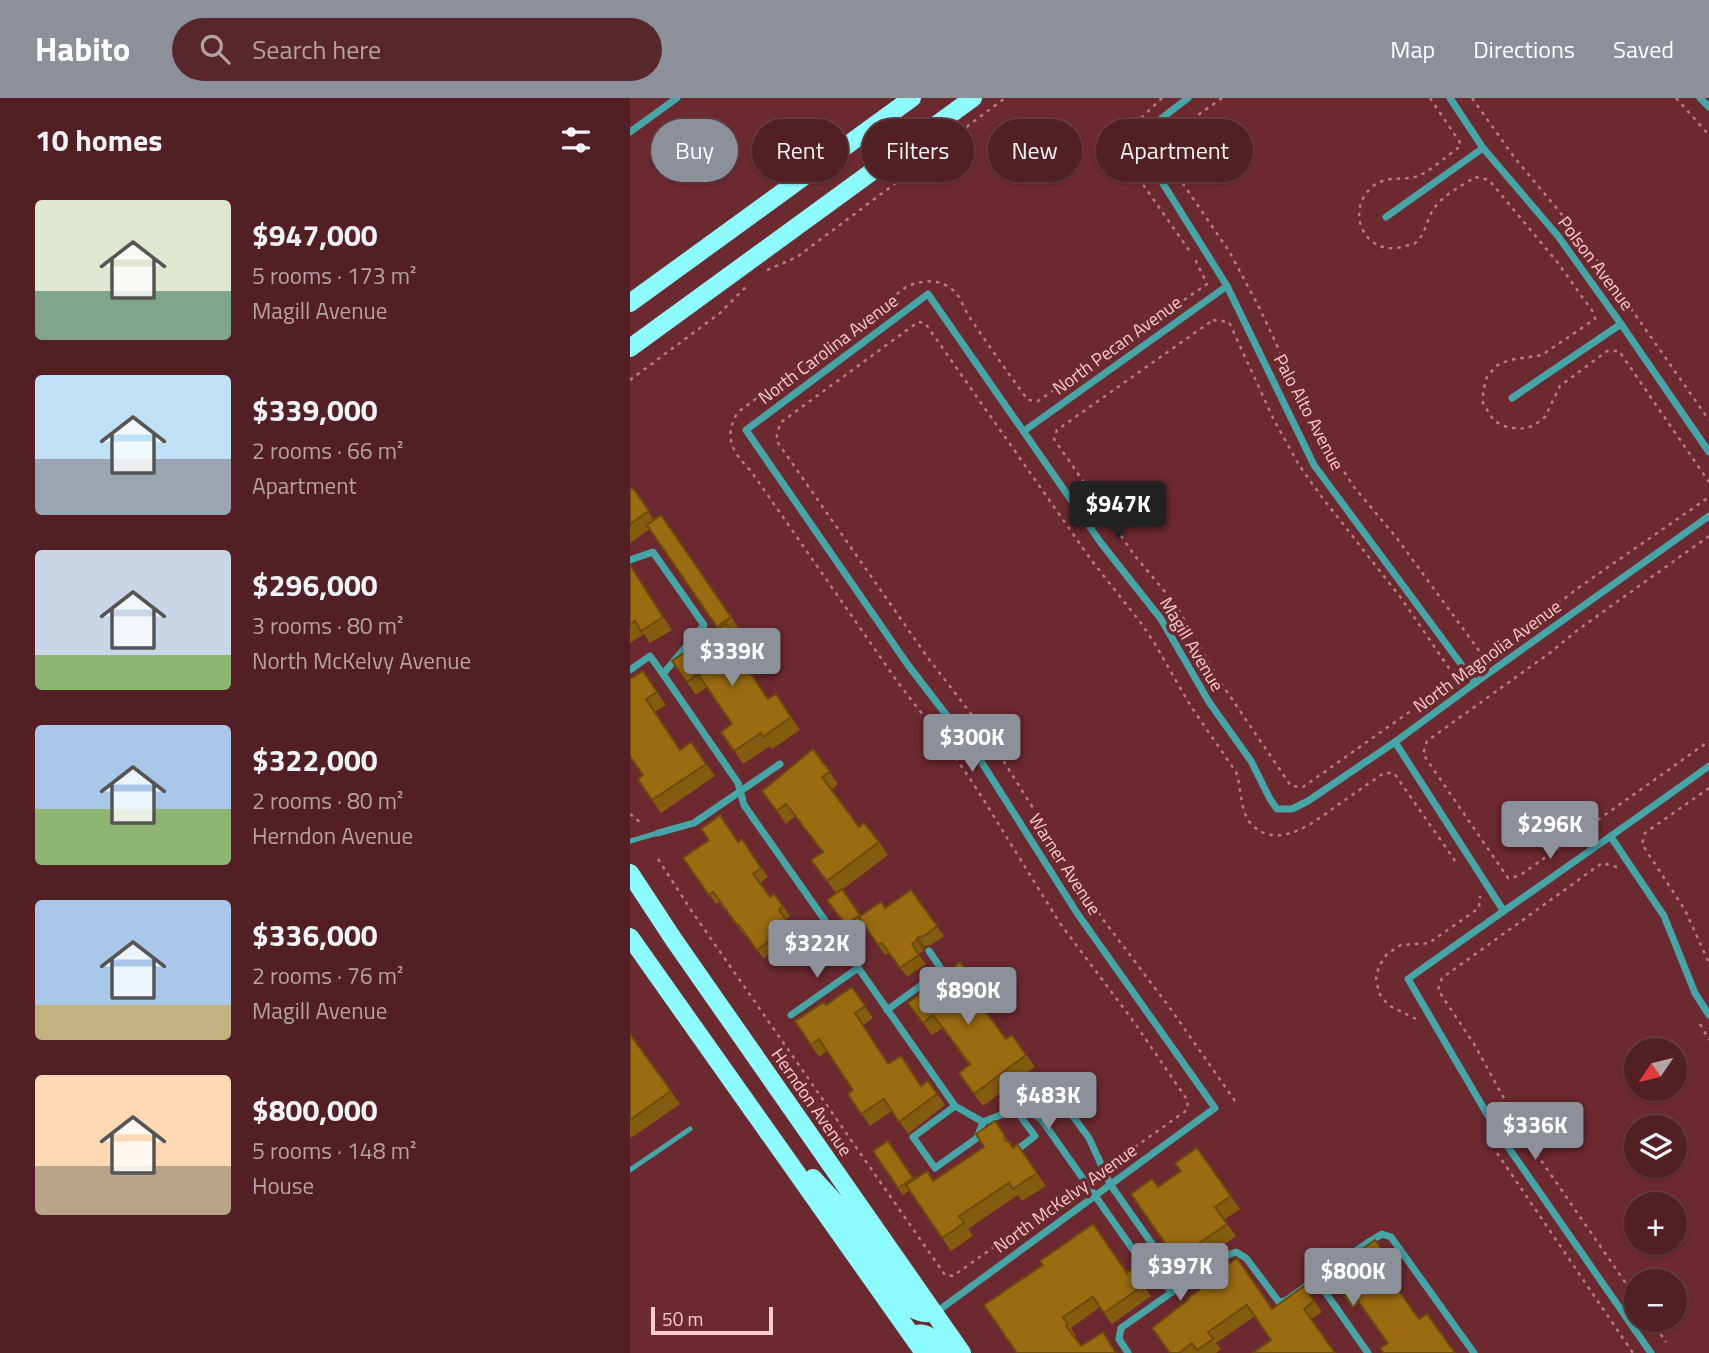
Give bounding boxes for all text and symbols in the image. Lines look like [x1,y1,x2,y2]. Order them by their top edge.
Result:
search box [172,18,662,81]
text: Habito [35,24,130,74]
icon: search [196,30,234,68]
text: Search here [252,30,381,69]
text: Map [1390,31,1435,67]
text: Directions [1473,31,1575,67]
text: Saved [1613,31,1674,67]
text: 10 homes [35,117,162,163]
chip: Buy [651,119,738,182]
chip: Rent [752,119,848,182]
chip: Filters [862,119,974,182]
chip: New [988,119,1082,182]
chip: Apartment [1096,119,1253,182]
icon: filters [557,121,595,159]
street label: Polson Avenue [1551,210,1641,316]
text: $947,000 [252,212,378,258]
icon: home [91,228,175,312]
text: 5 rooms · 173 m² [252,258,416,293]
street label: North Carolina Avenue [752,287,904,411]
street label: North Pecan Avenue [1047,289,1187,401]
text: Magill Avenue [252,293,387,328]
street label: Palo Alto Avenue [1267,349,1351,475]
text: $339,000 [252,387,378,433]
icon: home [91,403,175,487]
text: 2 rooms · 66 m² [252,433,403,468]
text: Apartment [252,468,357,503]
pin: $947K [1069,482,1167,541]
text: $947K [1085,486,1151,521]
text: $296,000 [252,562,378,608]
icon: home [91,578,175,662]
street label: Magill Avenue [1153,592,1231,696]
street label: North Magnolia Avenue [1407,593,1567,719]
text: 3 rooms · 80 m² [252,608,403,643]
pin: $339K [683,628,781,688]
text: $339K [699,633,765,668]
text: North McKelvy Avenue [252,643,471,678]
pin: $300K [923,714,1021,774]
text: $300K [939,719,1005,754]
text: $322,000 [252,737,378,783]
icon: home [91,753,175,837]
text: 2 rooms · 80 m² [252,783,403,818]
pin: $296K [1501,802,1599,861]
text: $296K [1517,806,1583,841]
street label: Warner Avenue [1022,808,1108,920]
text: Herndon Avenue [252,818,413,853]
text: $336,000 [252,912,378,958]
pin: $322K [768,920,866,980]
text: $322K [784,925,850,960]
icon: home [91,928,175,1012]
text: 2 rooms · 76 m² [252,958,403,993]
pin: $890K [919,968,1017,1027]
text: $890K [935,972,1001,1007]
text: Magill Avenue [252,993,387,1028]
north arrow [1624,1038,1687,1101]
map controls [1624,1038,1687,1332]
street label: Herndon Avenue [765,1043,859,1161]
pin: $483K [999,1072,1097,1132]
text: $483K [1015,1077,1081,1112]
text: $800,000 [252,1087,378,1133]
pin: $336K [1486,1102,1584,1162]
icon: home [91,1103,175,1187]
text: $336K [1502,1107,1568,1142]
button: layers [1624,1115,1687,1178]
text: 5 rooms · 148 m² [252,1133,416,1168]
street label: North McKelvy Avenue [988,1137,1142,1259]
text: House [252,1168,314,1203]
button: + [1624,1192,1687,1255]
pin: $397K [1131,1244,1229,1303]
text: $397K [1147,1248,1213,1283]
pin: $800K [1304,1248,1402,1308]
text: $800K [1320,1253,1386,1288]
button: − [1624,1269,1687,1332]
scale bar [651,1304,774,1336]
text: 50 m [662,1304,703,1333]

